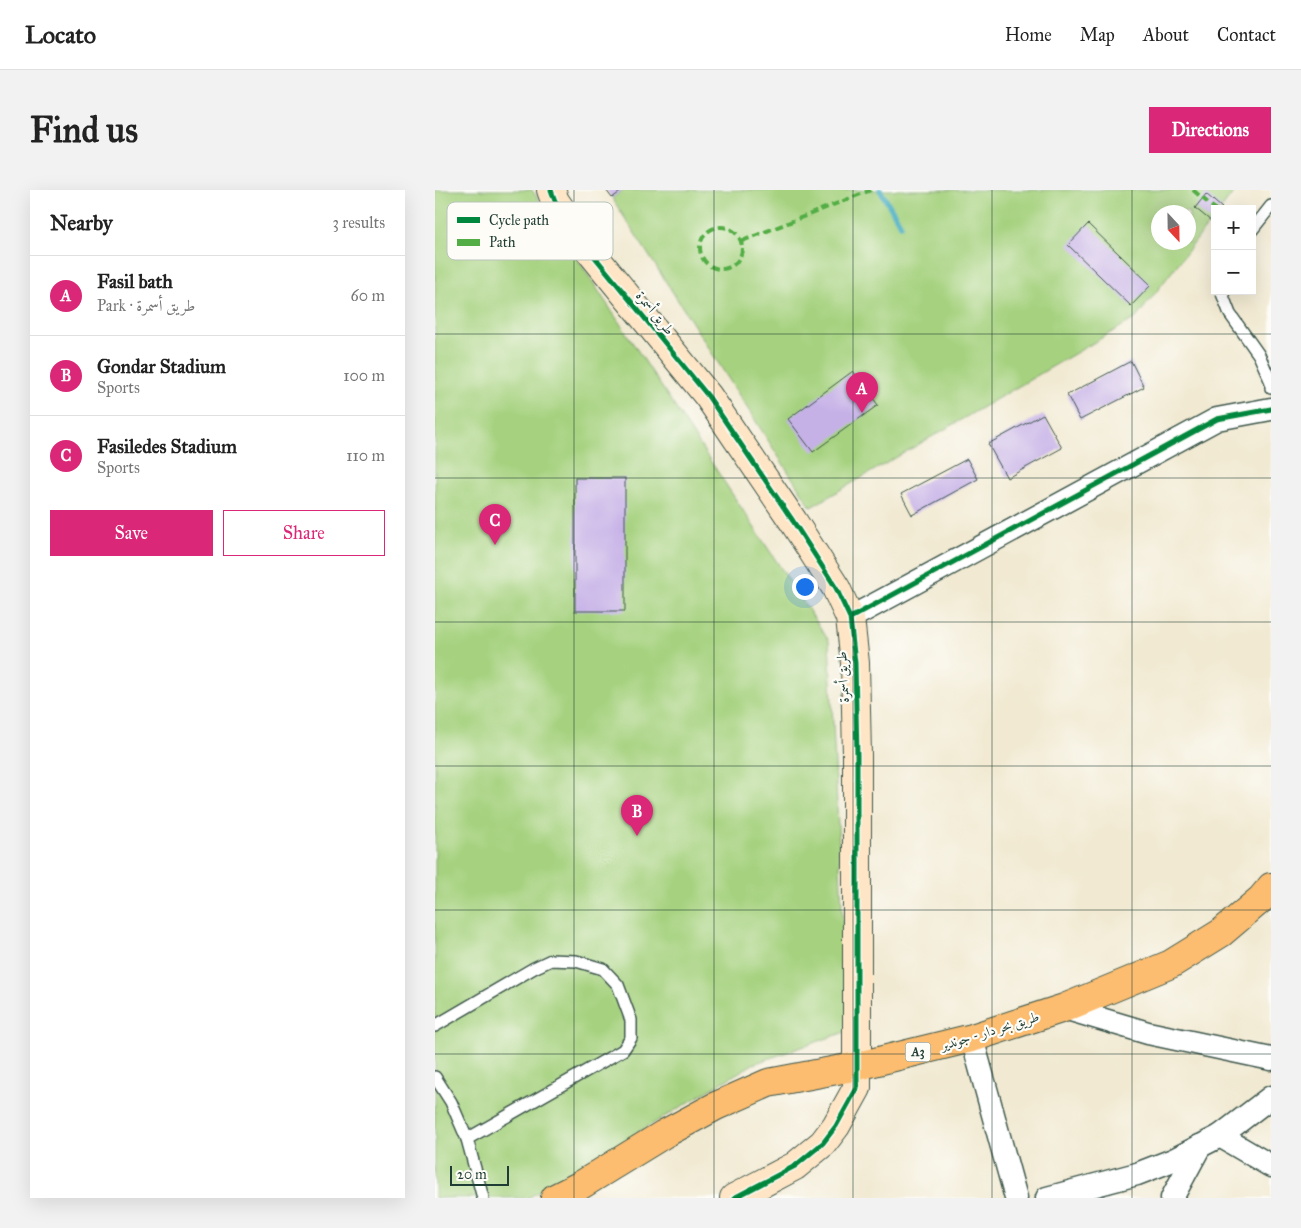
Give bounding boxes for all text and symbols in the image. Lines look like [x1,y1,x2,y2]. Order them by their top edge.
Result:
text: Locato [25,20,96,50]
text: Home [1005,24,1052,46]
text: Map [1080,24,1115,46]
text: About [1143,24,1189,46]
text: Contact [1217,24,1276,46]
button: Directions [1149,107,1271,153]
text: Find us [30,109,138,152]
legend [447,202,613,260]
north arrow [1151,205,1196,250]
map controls [1211,205,1256,295]
button: + [1211,205,1256,250]
text: Nearby [50,210,113,236]
text: Cycle path [489,212,549,229]
text: 3 results [332,213,385,232]
text: Path [489,234,516,251]
button: − [1211,250,1256,295]
text: Fasil bath [97,270,173,293]
text: A [61,286,71,305]
text: 60 m [351,286,385,305]
street label: طريق أسمرة [632,286,679,338]
text: Park · طريق أسمرة [97,296,195,315]
text: Gondar Stadium [97,355,226,378]
text: B [61,366,71,385]
text: 100 m [343,366,385,385]
pin: A [846,372,878,413]
text: Sports [97,378,140,397]
text: Fasiledes Stadium [97,435,237,458]
text: C [61,446,71,465]
text: 110 m [346,446,385,465]
text: Sports [97,458,140,477]
pin: C [479,504,511,545]
button: Save [50,510,213,556]
button: Share [223,510,385,556]
your location [792,574,818,600]
street label: طريق أسمرة [831,651,853,703]
pin: B [621,795,653,836]
street label: طريق بحر دار - جوندير [937,1008,1041,1055]
road number: A3 [905,1042,931,1062]
scale bar [450,1163,509,1186]
text: 20 m [457,1166,487,1183]

